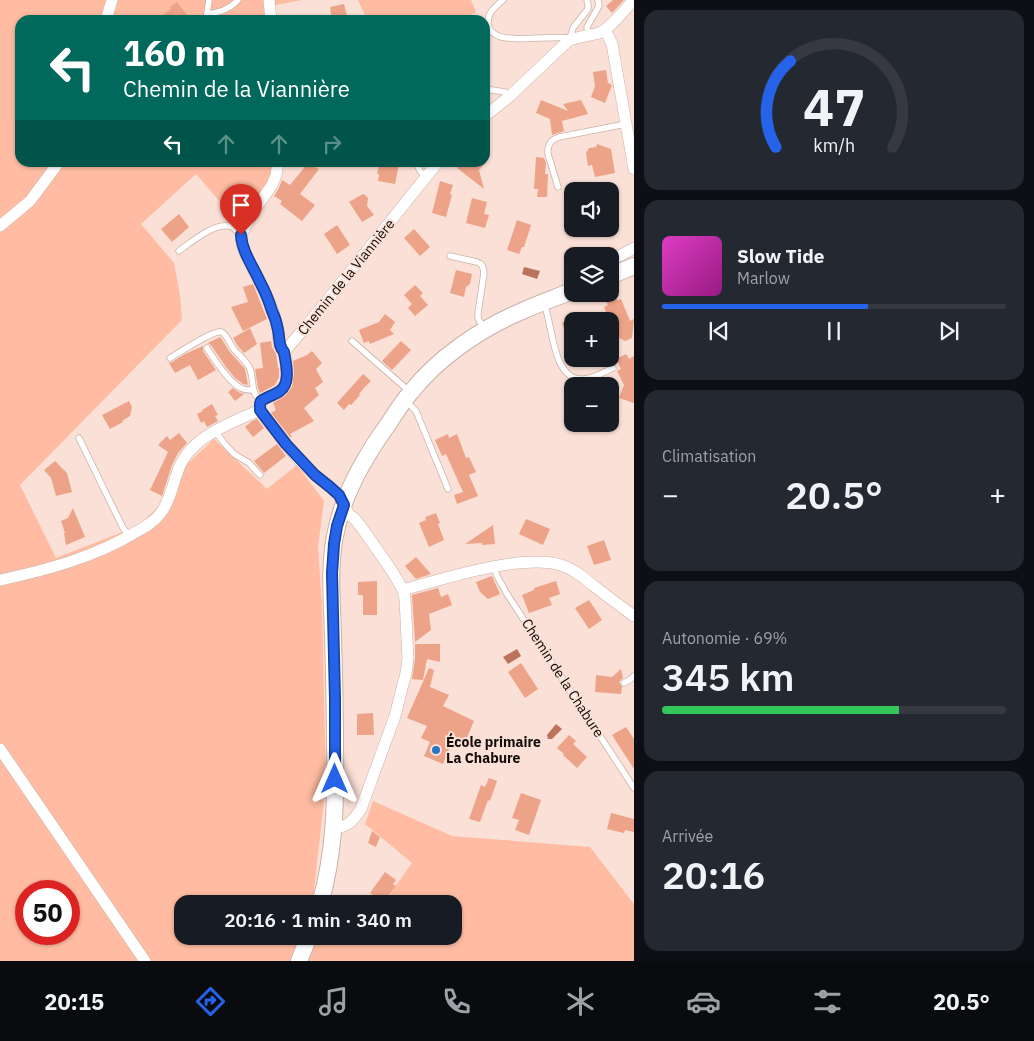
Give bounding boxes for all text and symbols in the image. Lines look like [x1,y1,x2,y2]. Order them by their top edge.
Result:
text: 160 m [123,30,226,76]
icon: left [40,35,105,100]
text: 47 [803,73,865,140]
text: Chemin de la Viannière [123,74,350,103]
icon: left [159,130,187,158]
icon: ahead [212,130,240,158]
icon: ahead [265,130,293,158]
icon: right [318,130,346,158]
text: km/h [813,134,855,157]
map controls [564,182,619,432]
button: sound [564,182,619,237]
pin [220,184,262,235]
icon: arrive [227,191,255,219]
street label: Chemin de la Viannière [294,215,399,339]
text: Slow Tide [737,244,824,268]
button: layers [564,247,619,302]
text: Marlow [737,268,790,288]
button: + [564,312,619,367]
icon: previous [705,317,733,345]
icon: pause [820,317,848,345]
icon: next [935,317,963,345]
button: − [564,377,619,432]
text: Climatisation [662,446,756,466]
text: 20.5° [785,470,883,519]
text: − [662,476,679,513]
text: + [989,476,1006,513]
street label: Chemin de la Chabure [518,615,608,741]
text: Autonomie · 69% [662,628,787,648]
text: 345 km [662,652,794,701]
place label: École primaire La Chabure [446,732,541,767]
marker: École primaire La Chabure [430,744,442,756]
position arrow [308,752,360,804]
text: Arrivée [662,826,713,846]
text: 20:16 [662,850,765,899]
speed limit sign: 50 [15,880,80,945]
text: 20:16 · 1 min · 340 m [224,908,412,932]
icon: directions [193,984,228,1019]
icon: music [316,984,351,1019]
icon: phone [439,984,474,1019]
icon: climate [563,984,598,1019]
icon: car [686,984,721,1019]
icon: filters [810,984,845,1019]
text: 20:15 [44,987,104,1016]
text: 20.5° [933,987,990,1016]

